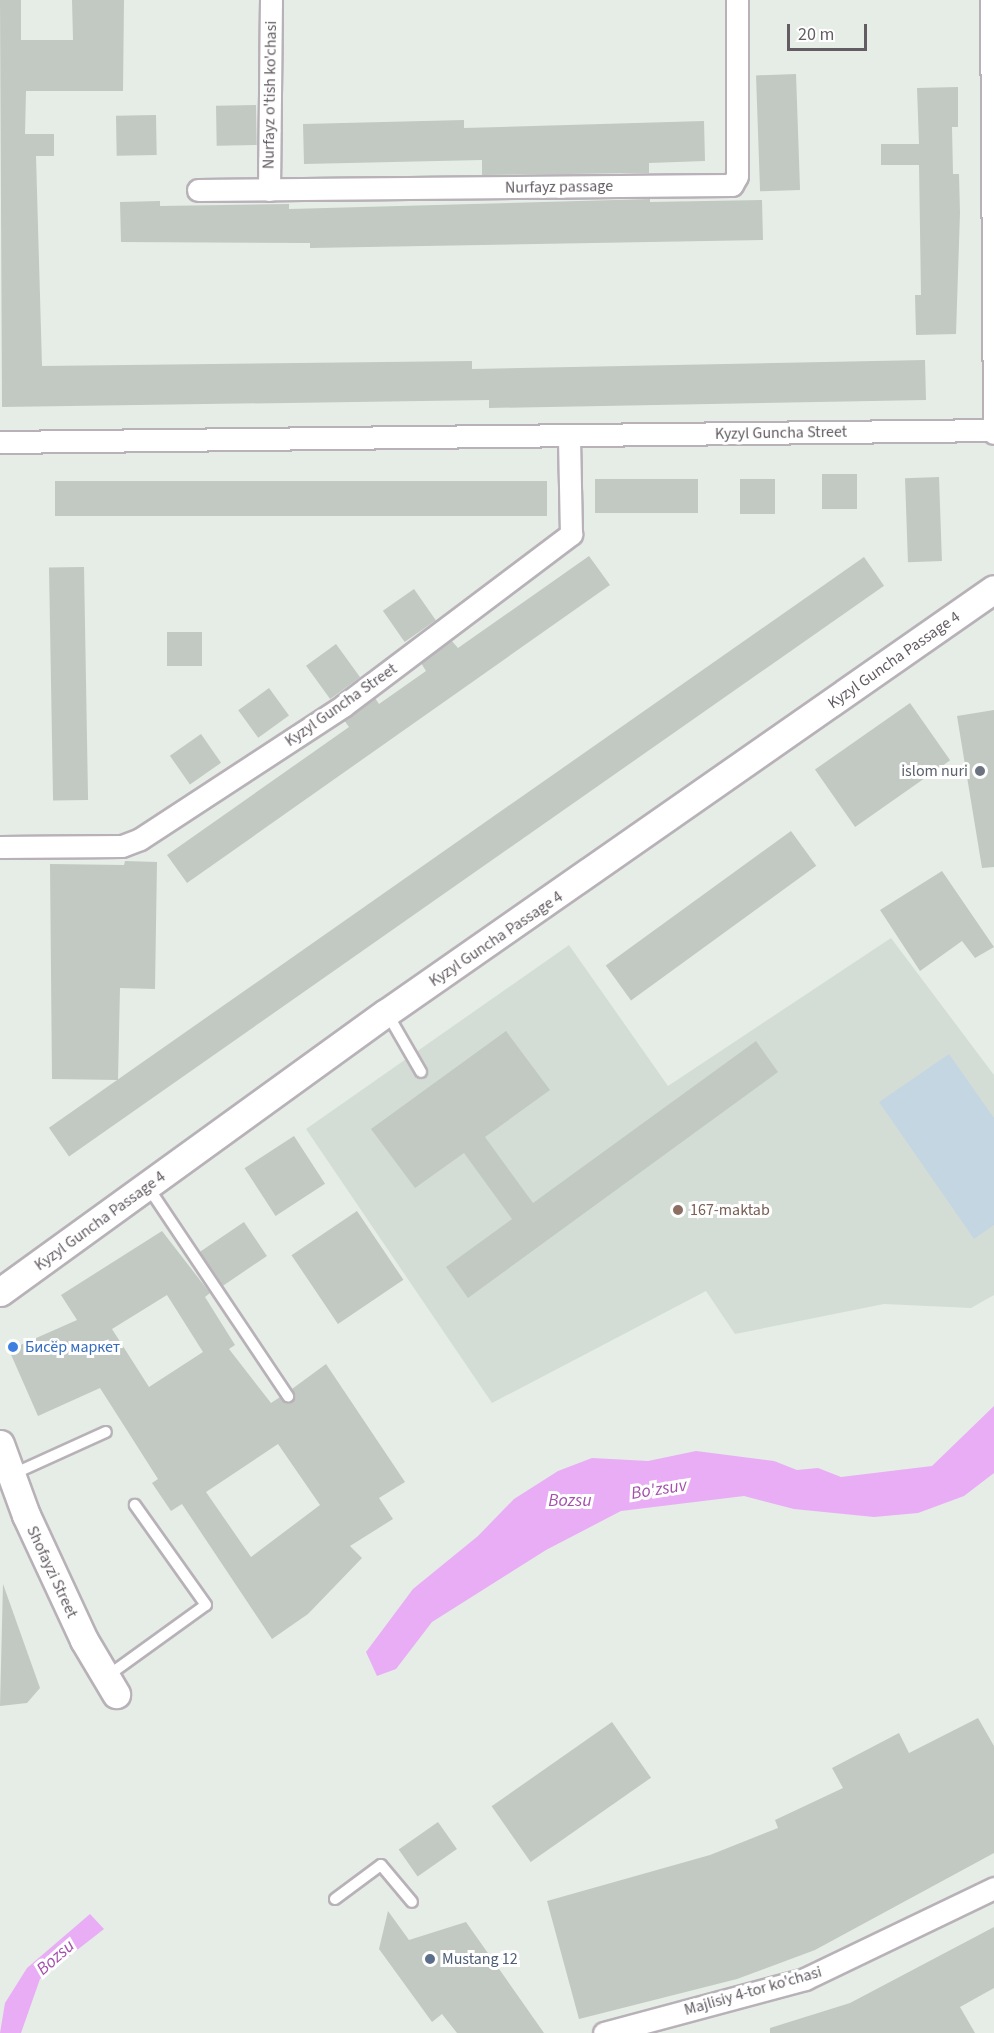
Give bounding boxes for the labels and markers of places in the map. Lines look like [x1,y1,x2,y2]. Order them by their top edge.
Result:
place label: islom nuri [901,761,968,781]
marker: islom nuri [973,764,987,778]
place label: 167-maktab [690,1200,770,1220]
marker: 167-maktab [671,1203,685,1217]
place label: Бисёр маркет [25,1337,120,1357]
marker: Бисёр маркет [6,1340,20,1354]
place label: Mustang 12 [442,1949,518,1969]
marker: Mustang 12 [423,1952,437,1966]

